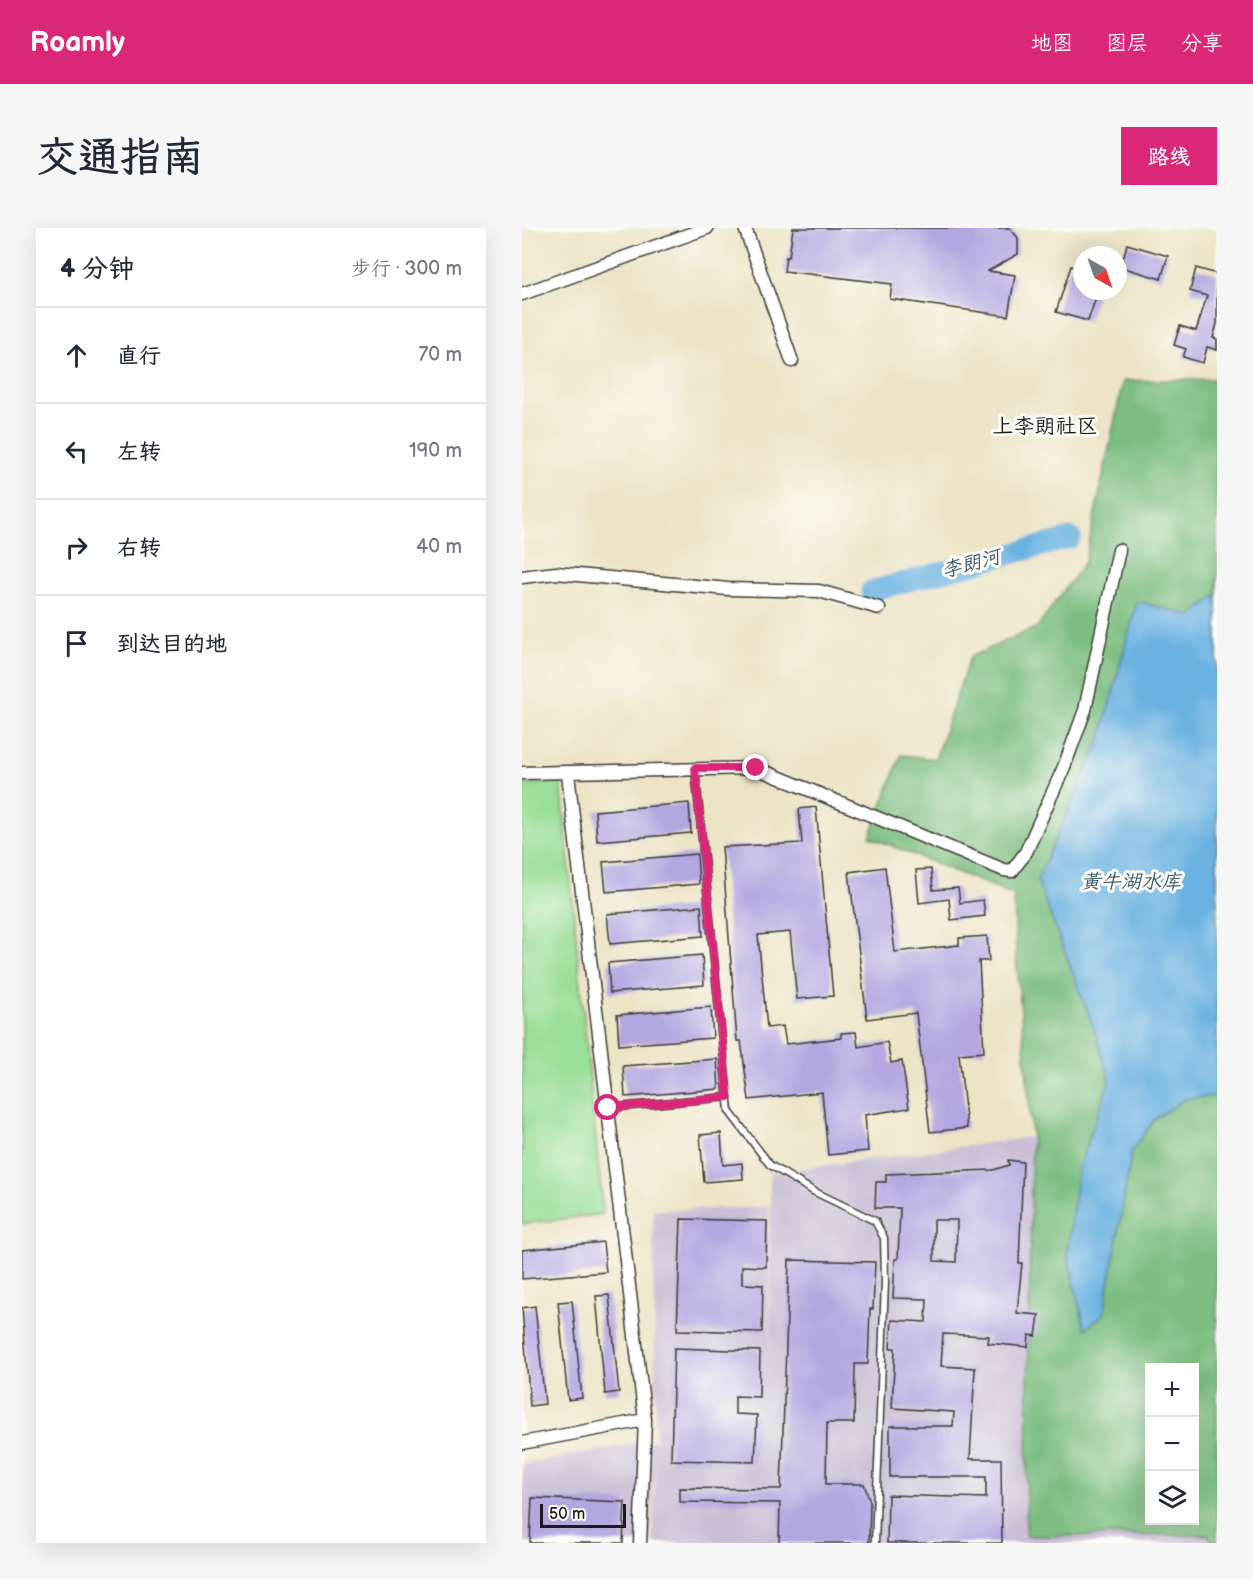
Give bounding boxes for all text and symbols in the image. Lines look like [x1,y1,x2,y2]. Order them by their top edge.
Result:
text: Roamly [30,26,125,59]
text: 地图 [1031,31,1073,56]
text: 图层 [1106,31,1148,56]
text: 分享 [1181,31,1223,56]
button: 路线 [1121,127,1217,185]
text: 交通指南 [36,133,204,184]
north arrow [1073,246,1127,300]
text: 4 分钟 [60,254,134,285]
text: 步行 · 300 m [351,257,462,281]
icon: ahead [60,339,93,372]
text: 直行 [117,343,161,370]
text: 70 m [418,343,462,367]
district label: 上李朗社区 [993,414,1098,439]
icon: left [60,435,93,468]
text: 左转 [117,439,161,466]
text: 190 m [409,439,462,463]
icon: right [60,531,93,564]
text: 右转 [117,535,161,562]
text: 40 m [416,535,462,559]
water label: 李朗河 [939,544,1006,583]
icon: arrive [60,627,93,660]
text: 到达目的地 [117,631,227,658]
route end [742,754,768,780]
water label: 黄牛湖水库 [1081,870,1183,894]
route start [594,1094,620,1120]
map controls [1145,1363,1199,1525]
button: + [1145,1363,1199,1417]
button: − [1145,1417,1199,1471]
button: layers [1145,1471,1199,1525]
scale bar [540,1501,626,1528]
text: 50 m [549,1505,585,1524]

